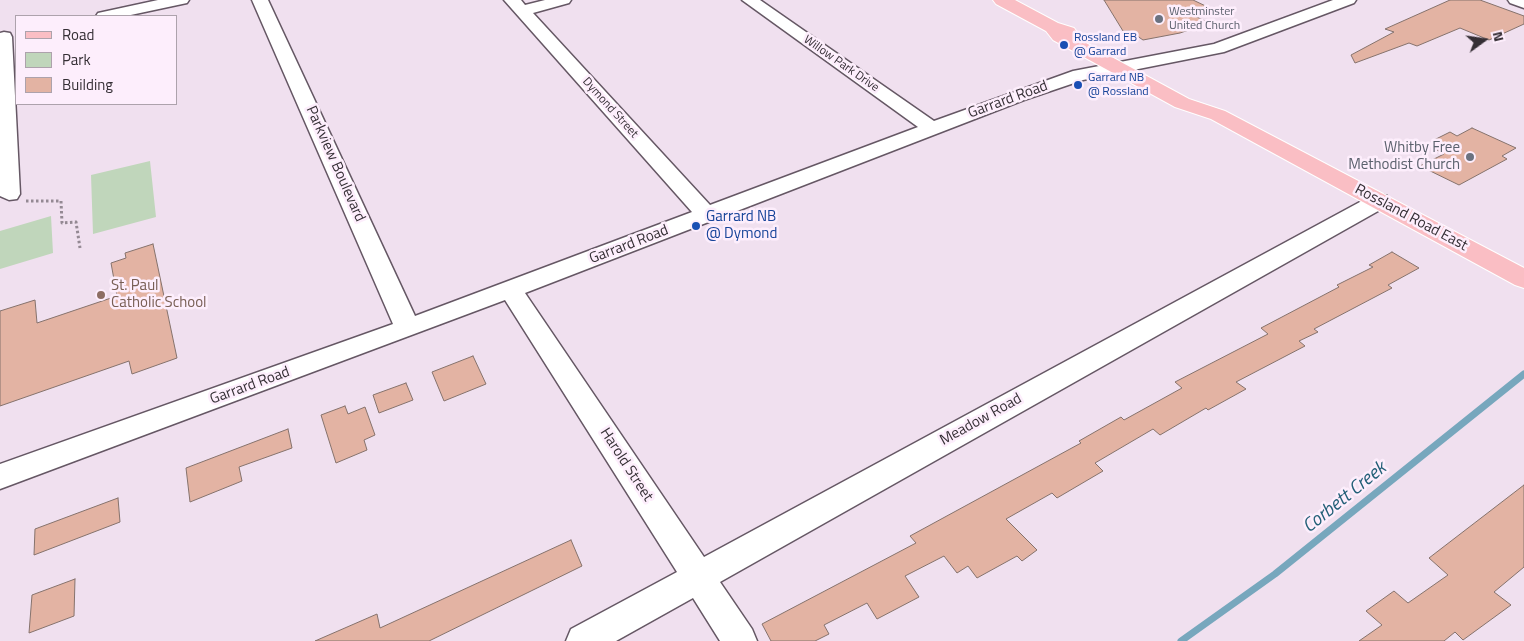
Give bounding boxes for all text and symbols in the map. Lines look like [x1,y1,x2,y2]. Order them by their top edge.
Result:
place label: Westminster United Church [1169,5,1240,33]
marker: Westminster United Church [1153,13,1165,25]
legend [15,15,178,105]
north arrow [1459,15,1509,65]
text: Road [62,23,94,46]
text: N [1488,29,1510,43]
place label: Rossland EB @ Garrard [1074,31,1137,59]
street label: Willow Park Drive [801,33,881,95]
marker: Rossland EB @ Garrard [1058,39,1070,51]
text: Park [62,48,91,71]
place label: Garrard NB @ Rossland [1088,71,1149,99]
text: Building [62,73,113,96]
street label: Dymond Street [579,75,641,141]
street label: Garrard Road [966,77,1050,123]
marker: Garrard NB @ Rossland [1072,79,1084,91]
street label: Parkview Boulevard [301,103,369,225]
place label: Whitby Free Methodist Church [1348,139,1460,174]
marker: Whitby Free Methodist Church [1464,151,1476,163]
street label: Rossland Road East [1352,181,1470,255]
place label: Garrard NB @ Dymond [706,208,777,243]
marker: Garrard NB @ Dymond [690,220,702,232]
street label: Garrard Road [587,222,671,268]
place label: St. Paul Catholic School [111,277,207,312]
marker: St. Paul Catholic School [95,289,107,301]
street label: Garrard Road [208,363,292,409]
street label: Meadow Road [937,390,1025,450]
street label: Harold Street [596,425,656,505]
water label: Corbett Creek [1299,457,1391,539]

